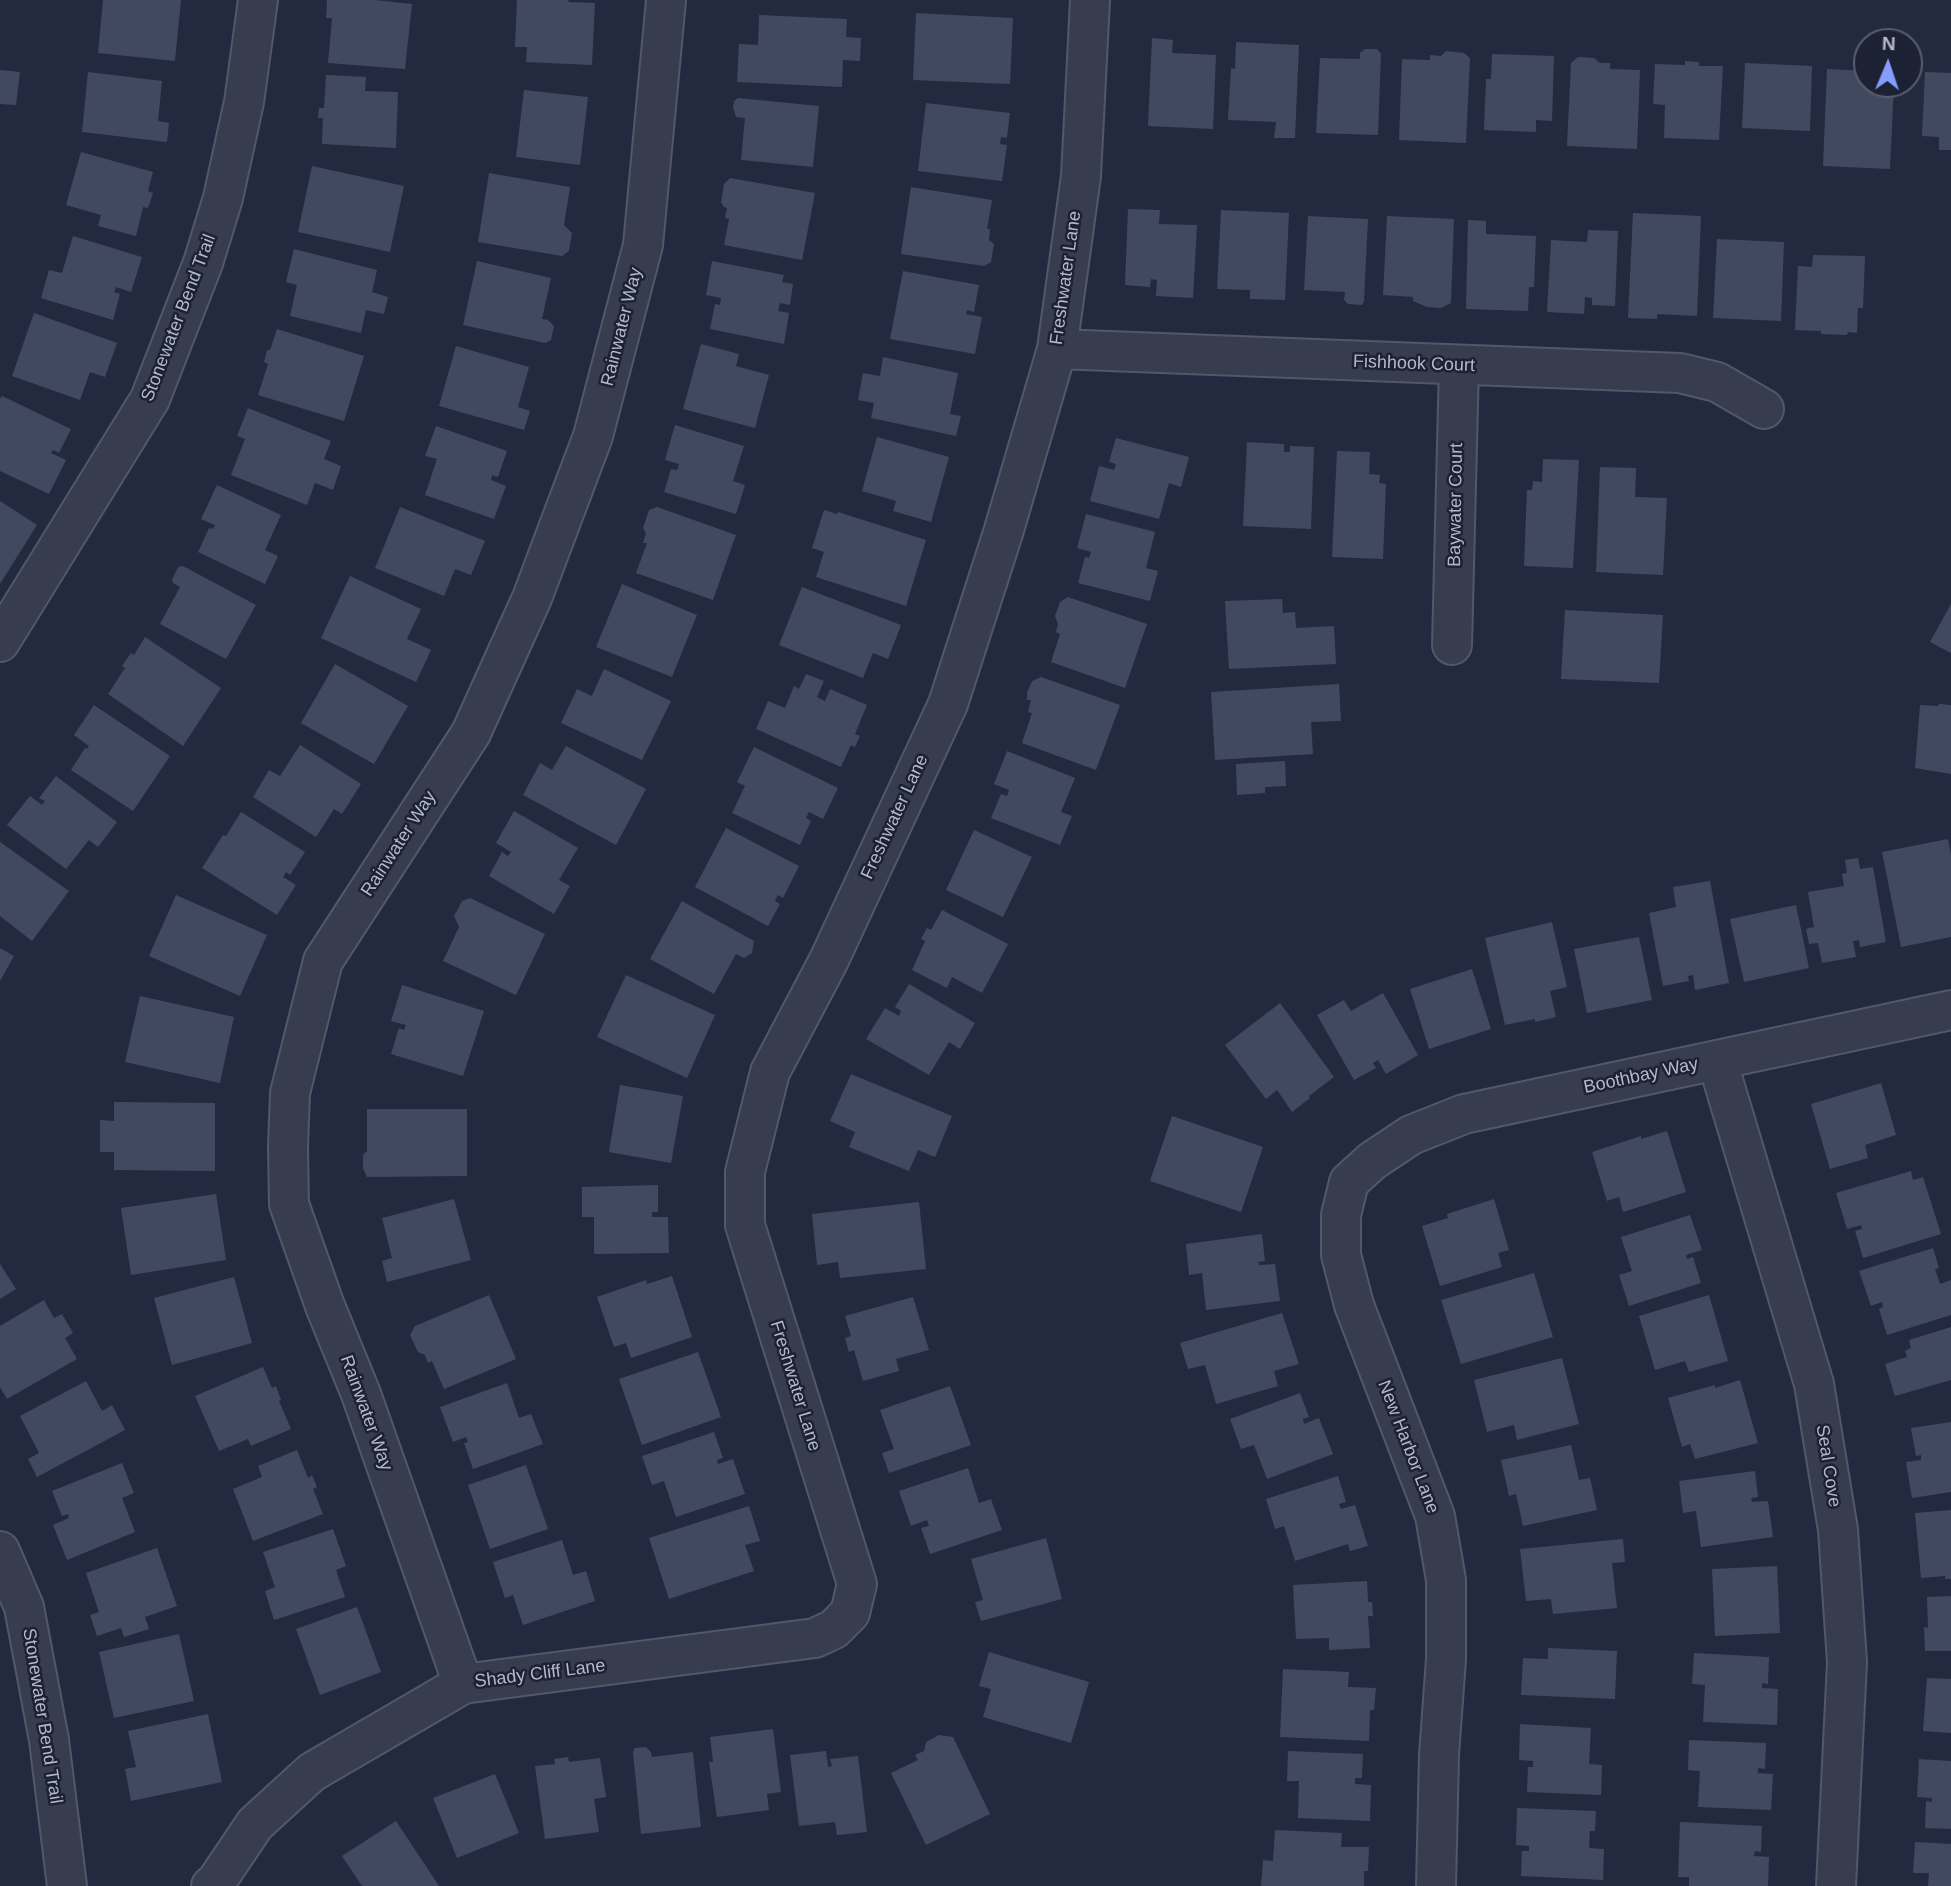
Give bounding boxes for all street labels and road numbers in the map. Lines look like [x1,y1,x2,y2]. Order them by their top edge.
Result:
street label: Freshwater Lane [1046,210,1086,346]
street label: Stonewater Bend Trail [137,231,221,405]
street label: Rainwater Way [597,266,647,388]
street label: Fishhook Court [1353,351,1475,377]
street label: Baywater Court [1444,443,1468,567]
street label: Freshwater Lane [857,751,933,883]
street label: Rainwater Way [357,787,441,901]
street label: Boothbay Way [1582,1053,1700,1099]
street label: Freshwater Lane [765,1318,825,1454]
street label: Rainwater Way [335,1352,397,1474]
street label: New Harbor Lane [1373,1377,1443,1517]
street label: Seal Cove [1811,1423,1845,1509]
street label: Stonewater Bend Trail [17,1627,67,1805]
street label: Shady Cliff Lane [473,1655,607,1693]

